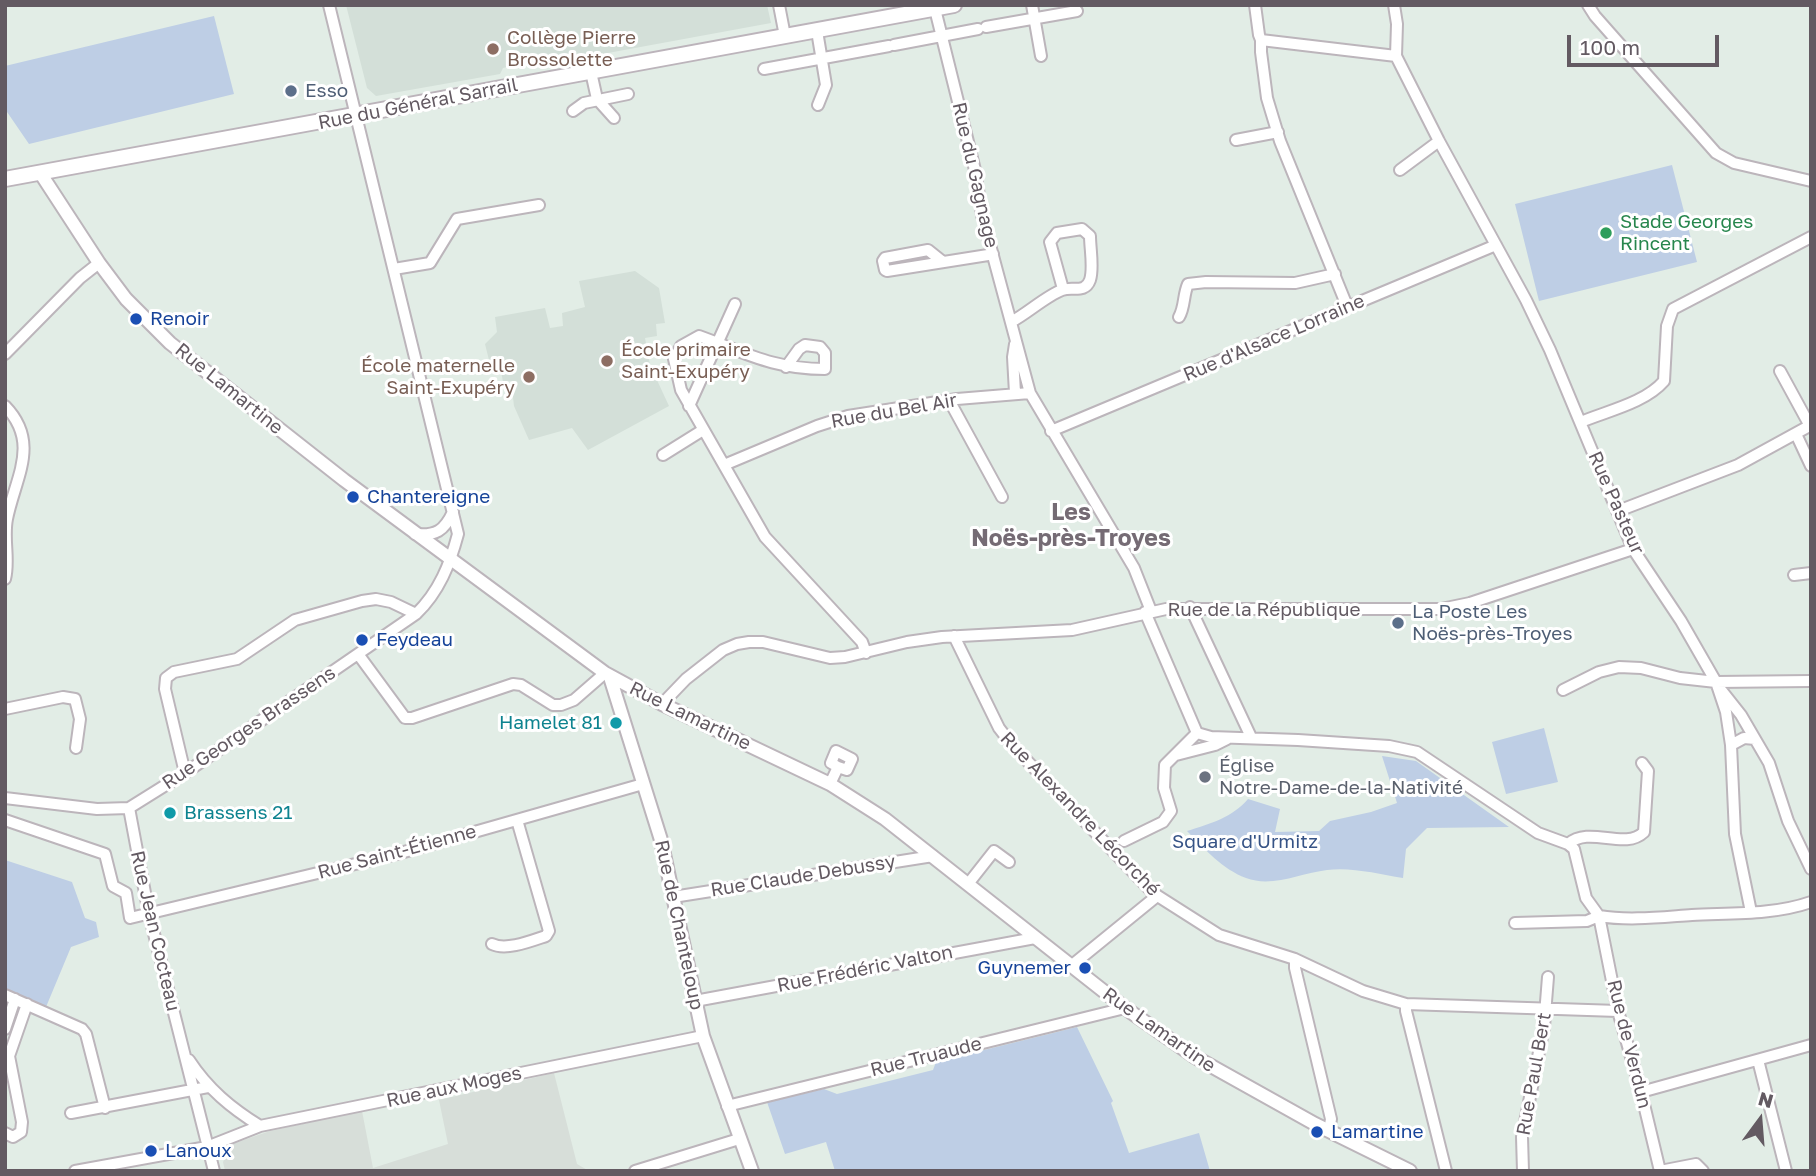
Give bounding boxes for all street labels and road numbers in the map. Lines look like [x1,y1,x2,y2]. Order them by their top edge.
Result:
street label: Rue du Général Sarrail [316,73,520,135]
street label: Rue du Gagnage [947,100,1003,250]
street label: Rue d'Alsace Lorraine [1180,289,1368,387]
street label: Rue Lamartine [170,339,288,439]
street label: Rue du Bel Air [829,389,959,433]
street label: Rue Pasteur [1583,448,1649,558]
street label: Rue de la République [1168,599,1360,621]
street label: Rue Georges Brassens [158,662,340,794]
street label: Rue Lamartine [626,677,754,755]
street label: Rue Alexandre Lécorché [995,727,1165,901]
street label: Rue Saint-Étienne [315,820,479,884]
street label: Rue de Chanteloup [650,838,708,1012]
street label: Rue Jean Cocteau [125,849,185,1013]
street label: Rue Claude Debussy [709,850,897,902]
street label: Rue Frédéric Valton [775,941,955,997]
street label: Rue de Verdun [1602,977,1656,1111]
street label: Rue Lamartine [1098,983,1220,1077]
street label: Rue Paul Bert [1512,1011,1556,1137]
street label: Rue Truaude [868,1032,984,1082]
street label: Rue aux Moges [384,1062,524,1112]

